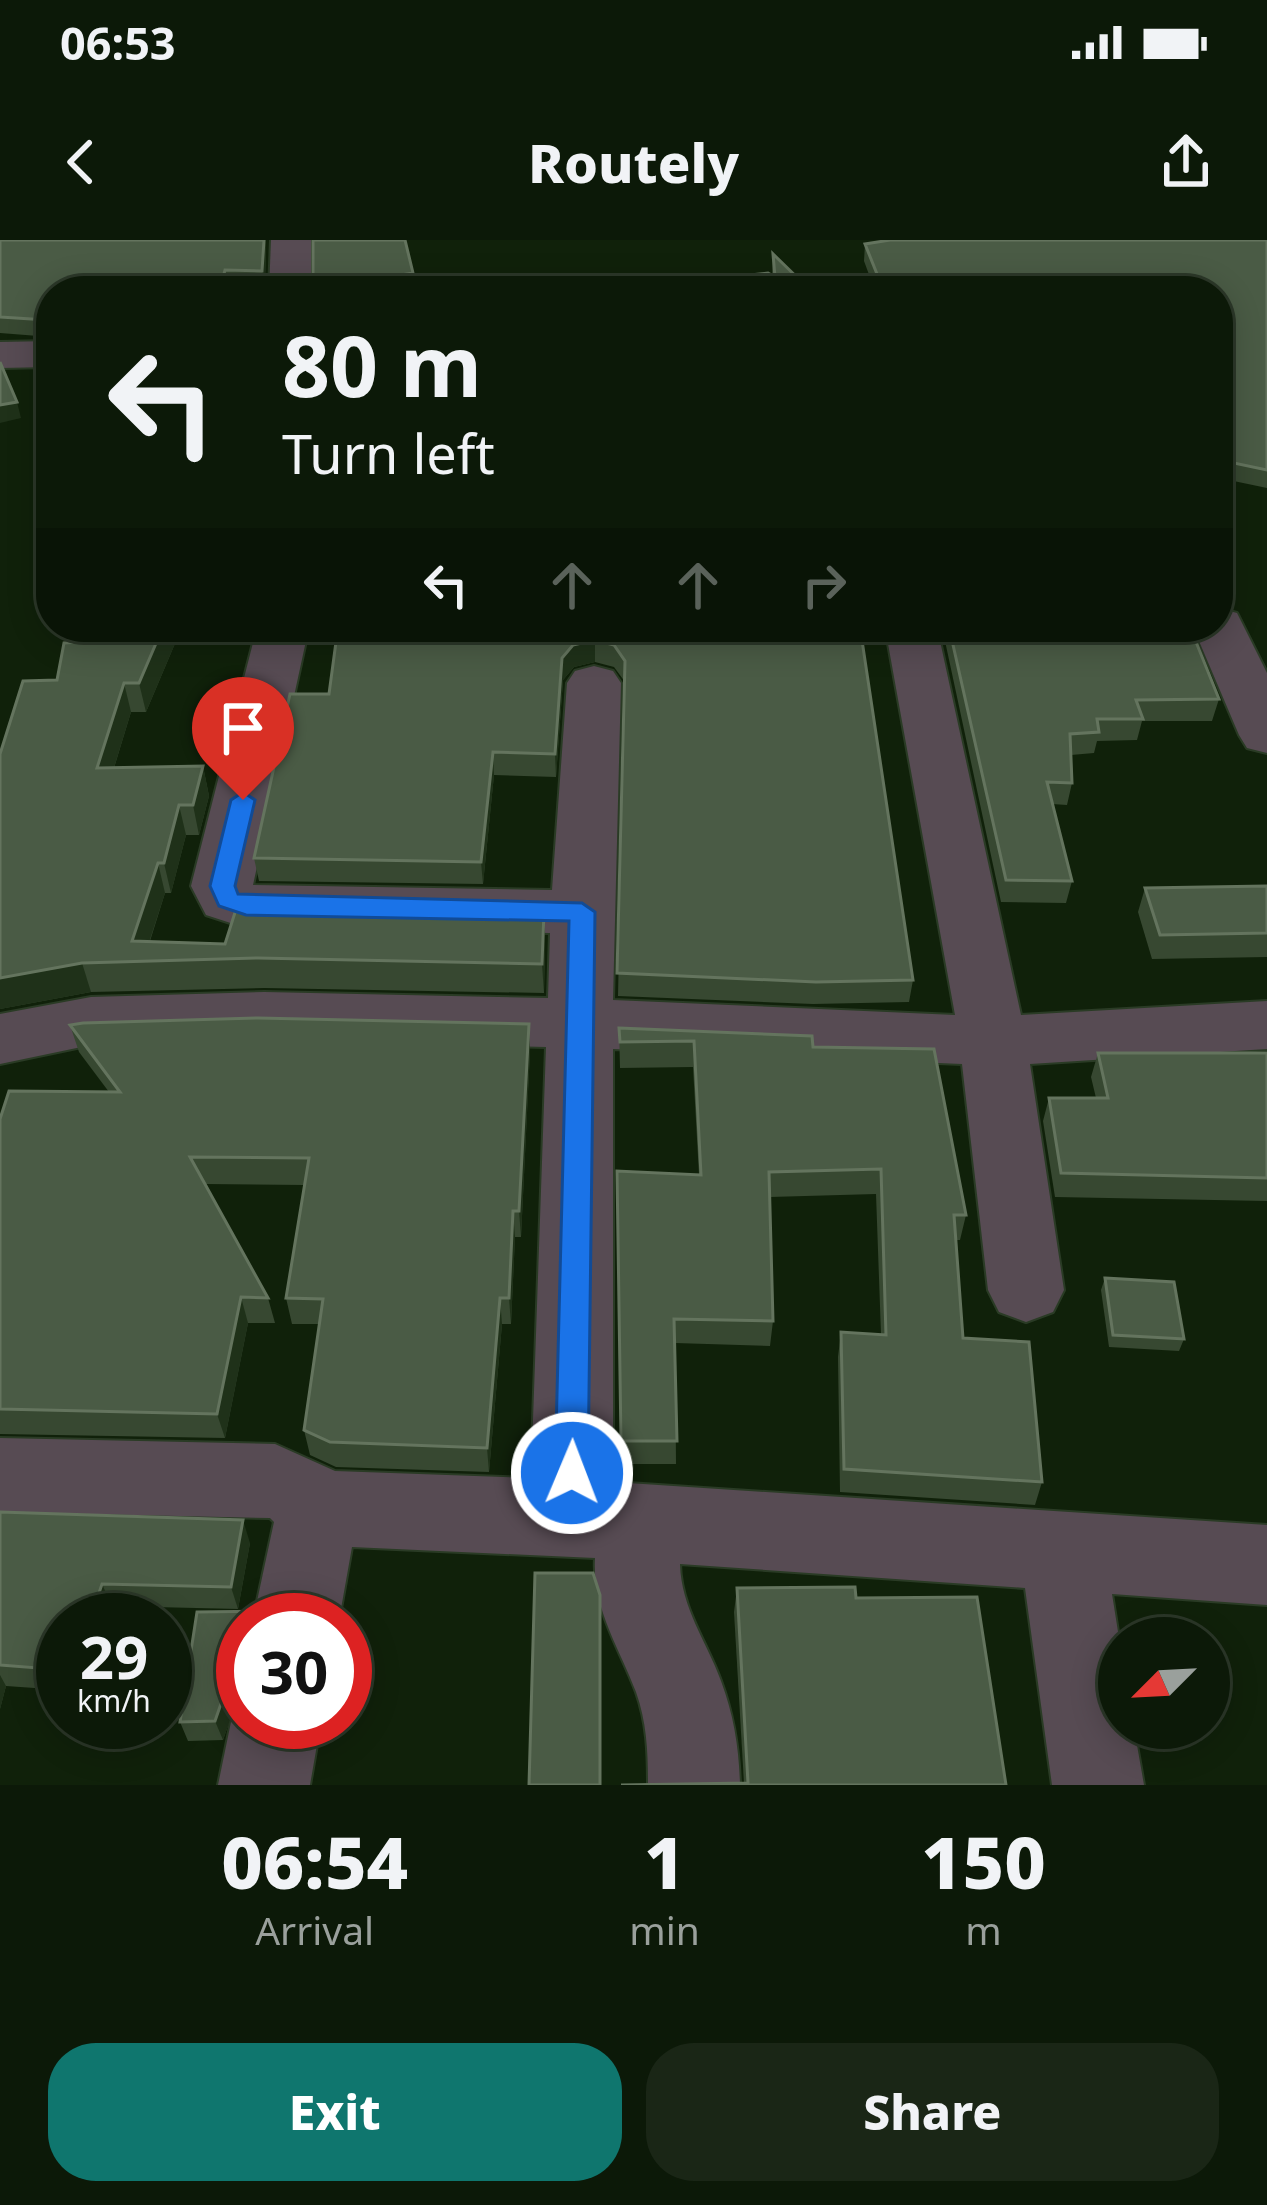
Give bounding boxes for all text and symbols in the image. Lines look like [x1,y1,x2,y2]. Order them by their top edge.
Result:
text: 06:53 [60,12,176,73]
text: Routely [528,125,739,199]
icon: back [48,129,114,195]
icon: share [1153,129,1219,195]
text: 80 m [282,307,482,422]
icon: left [84,324,240,480]
text: Turn left [282,416,495,490]
icon: left [413,552,479,618]
icon: ahead [539,552,605,618]
icon: ahead [665,552,731,618]
icon: right [791,552,857,618]
pin [192,677,294,800]
icon: arrive [210,695,276,761]
position arrow [509,1410,635,1536]
speed limit sign: 30 [216,1593,372,1749]
text: 29 [80,1615,148,1697]
north arrow [1098,1617,1230,1749]
map controls [1098,1617,1230,1749]
text: km/h [77,1680,151,1721]
text: 06:54 [221,1812,408,1910]
text: 1 [644,1812,685,1910]
text: 150 [921,1812,1046,1910]
text: Arrival [255,1903,374,1956]
text: min [629,1903,700,1956]
text: m [965,1903,1002,1956]
button: Exit [48,2043,622,2181]
button: Share [646,2043,1219,2181]

